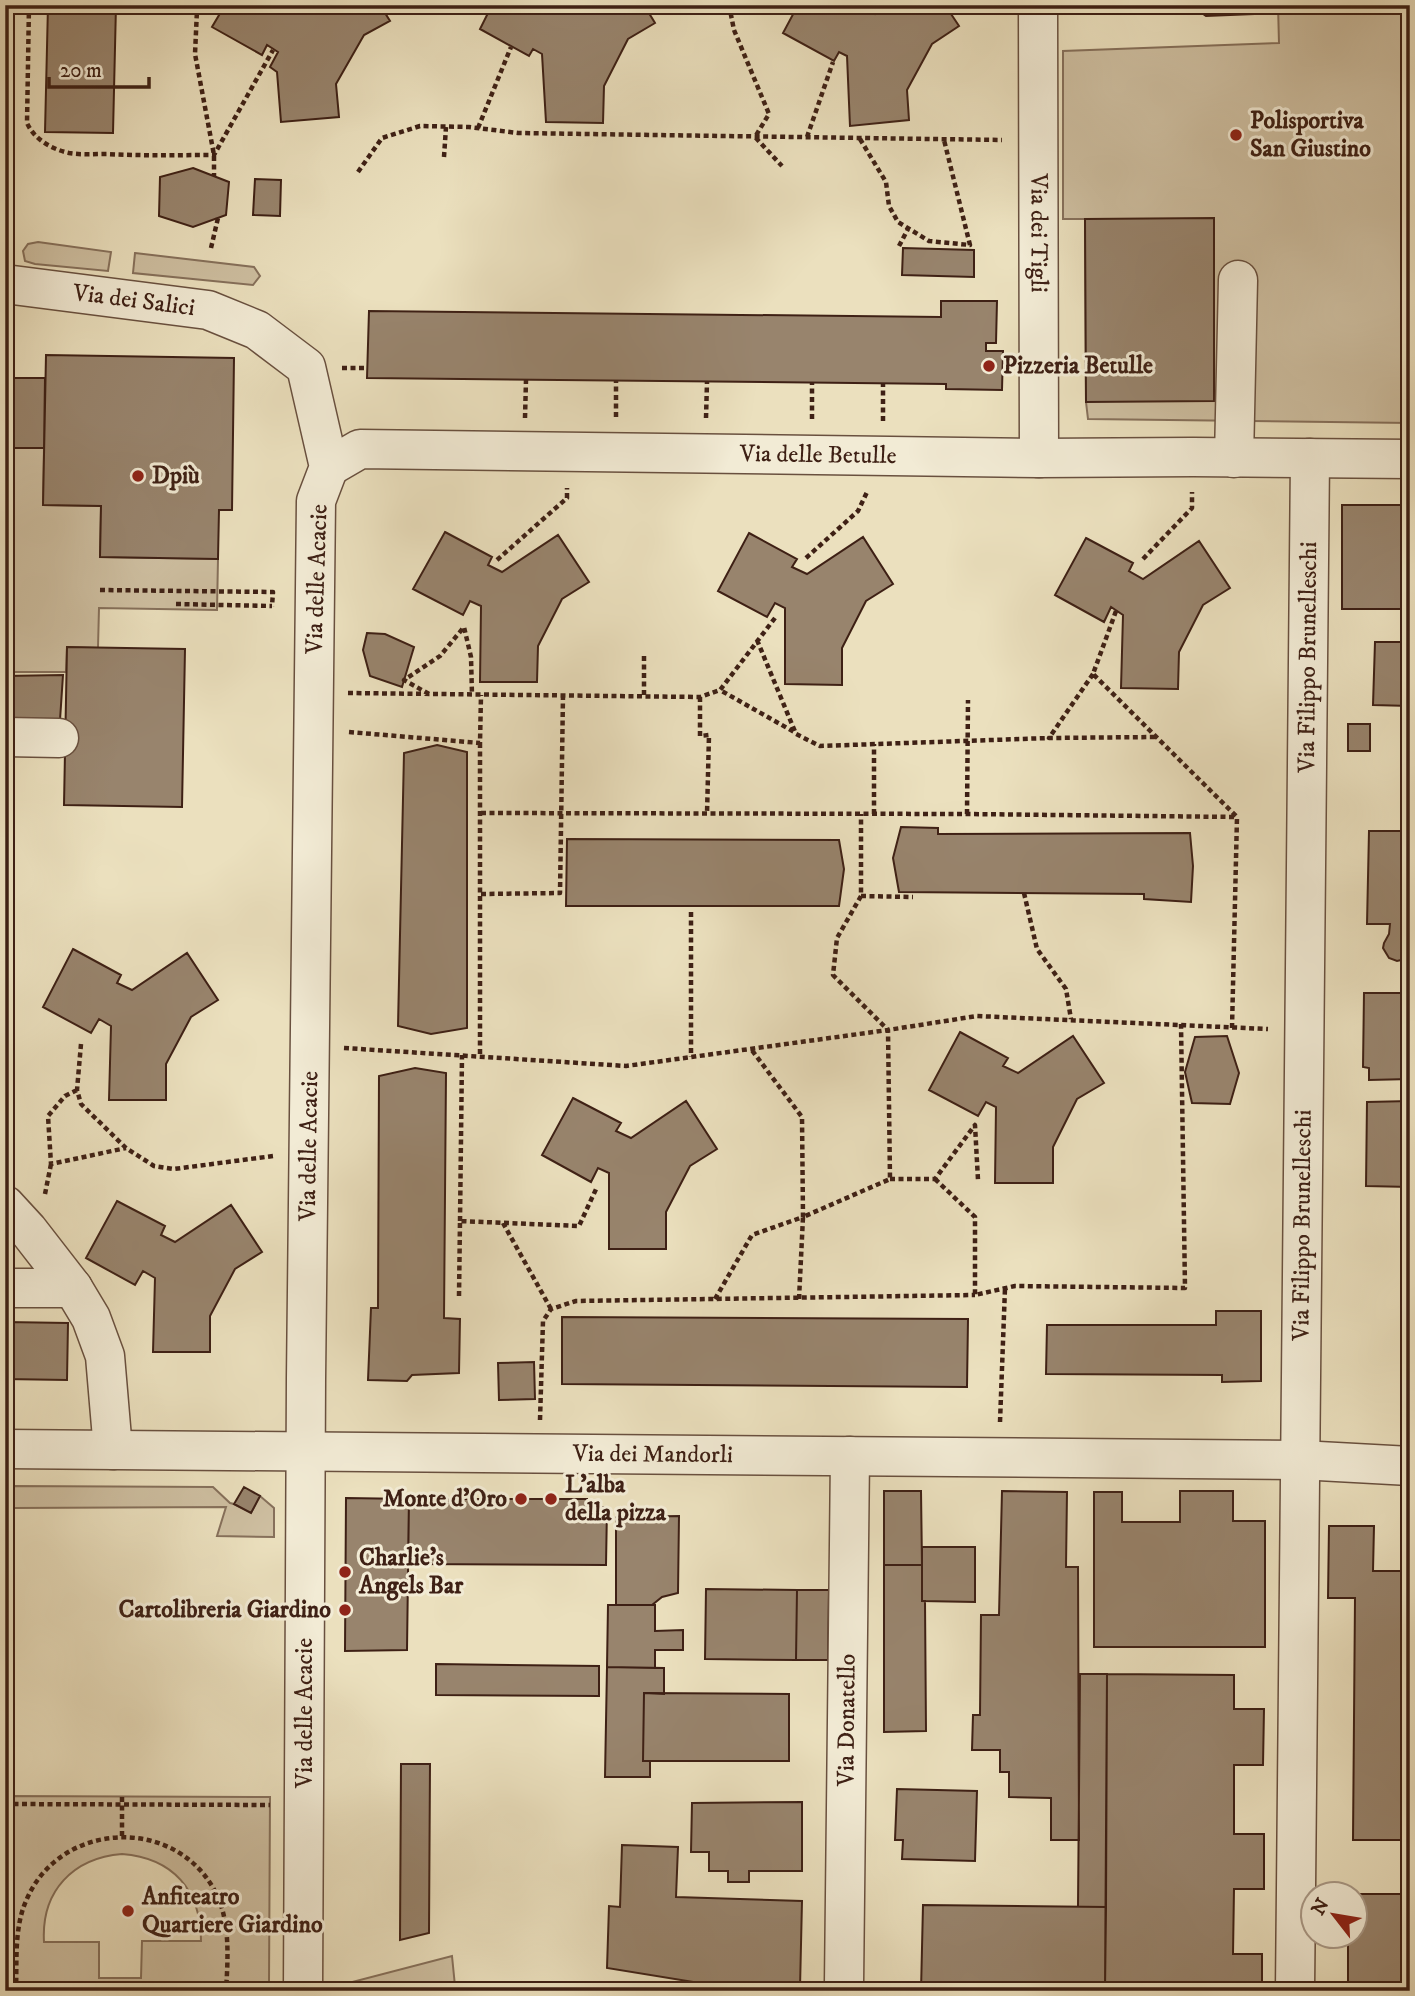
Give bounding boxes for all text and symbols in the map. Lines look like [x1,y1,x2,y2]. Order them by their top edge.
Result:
scale bar [49,46,149,90]
text: 20 m [60,58,102,84]
place label: Polisportiva San Giustino [1250,106,1371,164]
marker: Polisportiva San Giustino [1228,127,1244,143]
street label: Via dei Tigli [1023,172,1054,293]
street label: Via dei Salici [70,278,197,323]
place label: Pizzeria Betulle [1003,351,1153,381]
marker: Pizzeria Betulle [981,358,997,374]
street label: Via delle Betulle [739,439,897,471]
place label: Dpiù [152,461,200,491]
marker: Dpiù [130,468,146,484]
street label: Via delle Acacie [299,503,335,656]
street label: Via Filippo Brunelleschi [1292,541,1324,774]
street label: Via delle Acacie [293,1071,325,1222]
street label: Via Filippo Brunelleschi [1286,1109,1319,1342]
street label: Via dei Mandorli [572,1439,733,1470]
place label: L'alba della pizza [565,1470,667,1528]
place label: Monte d'Oro [383,1484,507,1514]
marker: Monte d'Oro [513,1491,529,1507]
marker: L'alba della pizza [543,1491,559,1507]
place label: Charlie's Angels Bar [358,1543,464,1601]
marker: Charlie's Angels Bar [337,1564,353,1580]
place label: Cartolibreria Giardino [118,1595,331,1625]
marker: Cartolibreria Giardino [337,1602,353,1618]
street label: Via delle Acacie [290,1638,320,1789]
street label: Via Donatello [831,1654,863,1787]
north arrow [1300,1881,1370,1951]
place label: Anfiteatro Quartiere Giardino [141,1882,323,1940]
text: N [1307,1894,1335,1920]
marker: Anfiteatro Quartiere Giardino [120,1903,136,1919]

